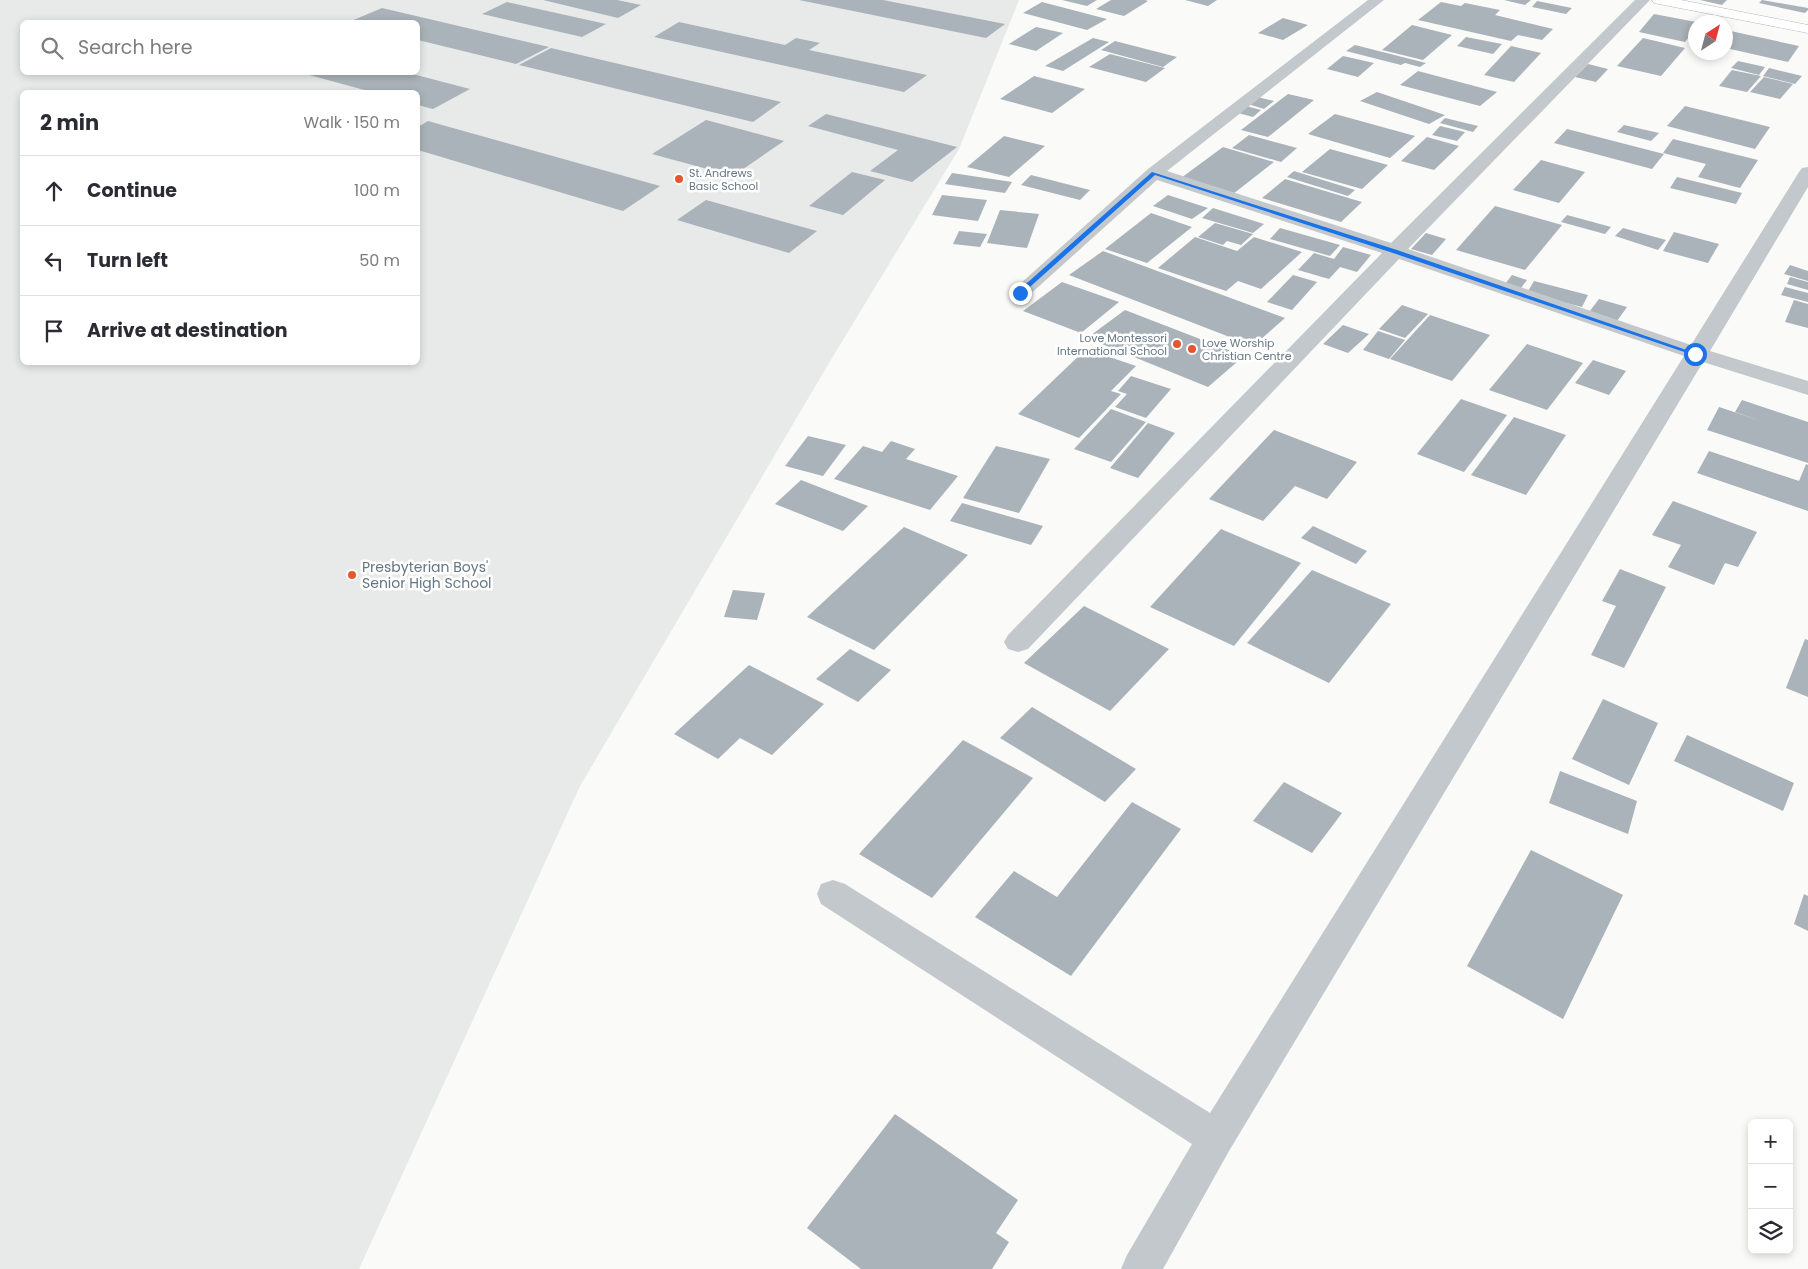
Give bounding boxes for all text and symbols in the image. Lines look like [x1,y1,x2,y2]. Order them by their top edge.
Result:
north arrow [1688,15,1733,60]
search box [20,20,420,75]
icon: search [38,34,66,62]
text: Search here [78,34,192,61]
text: 2 min [40,108,99,137]
text: Walk · 150 m [303,111,400,134]
place label: St. Andrews Basic School [689,165,758,194]
marker: St. Andrews Basic School [673,173,685,185]
icon: ahead [40,177,68,205]
text: Continue [87,177,177,204]
text: 100 m [354,179,400,202]
icon: left [40,247,68,275]
text: Turn left [87,247,168,274]
text: 50 m [359,249,400,272]
route end [1009,282,1032,305]
icon: arrive [40,317,68,345]
text: Arrive at destination [87,317,288,344]
place label: Love Montessori International School [1057,330,1167,359]
place label: Love Worship Christian Centre [1202,335,1292,364]
marker: Love Montessori International School [1171,338,1183,350]
marker: Love Worship Christian Centre [1186,343,1198,355]
route start [1684,343,1707,366]
place label: Presbyterian Boys' Senior High School [362,557,492,593]
marker: Presbyterian Boys' Senior High School [346,569,358,581]
map controls [1748,1119,1793,1254]
button: + [1748,1119,1793,1164]
button: − [1748,1164,1793,1209]
button: layers [1748,1209,1793,1254]

